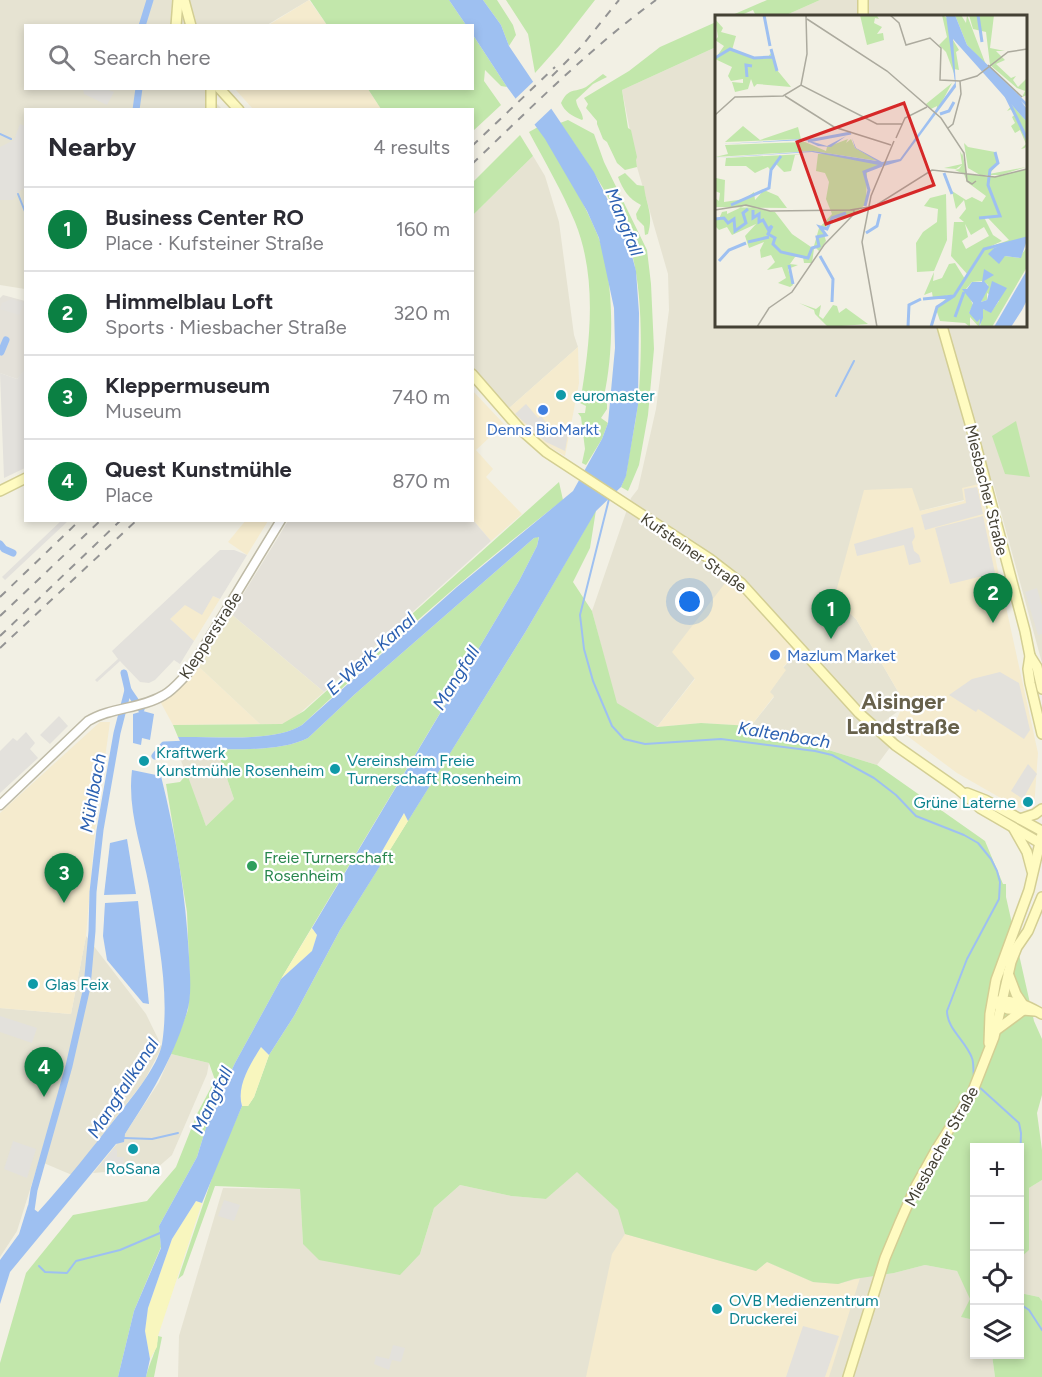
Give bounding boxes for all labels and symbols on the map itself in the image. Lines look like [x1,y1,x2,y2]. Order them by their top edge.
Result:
inset map [715,15,1027,327]
water label: Mangfall [600,185,648,260]
place label: euromaster [573,386,655,405]
marker: euromaster [554,388,568,402]
marker: Denns BioMarkt [536,403,550,417]
place label: Denns BioMarkt [487,420,599,439]
street label: Miesbacher Straße [961,423,1012,558]
street label: Kufsteiner Straße [637,509,750,596]
pin: 2 [974,574,1012,623]
your location [675,587,704,616]
street label: Klepperstraße [175,588,246,682]
pin: 1 [812,590,850,639]
water label: E-Werk-Kanal [322,607,421,700]
water label: Mangfall [428,641,485,714]
place label: Mazlum Market [787,646,896,665]
marker: Mazlum Market [768,648,782,662]
district label: Aisinger Landstraße [846,688,960,740]
water label: Kaltenbach [736,717,832,753]
place label: Kraftwerk Kunstmühle Rosenheim [156,743,324,780]
place label: Vereinsheim Freie Turnerschaft Rosenheim [347,751,521,788]
water label: Mühlbach [75,752,111,834]
marker: Kraftwerk Kunstmühle Rosenheim [137,754,151,768]
marker: Vereinsheim Freie Turnerschaft Rosenheim [328,762,342,776]
place label: Grüne Laterne [914,793,1016,812]
marker: Grüne Laterne [1021,795,1035,809]
place label: Freie Turnerschaft Rosenheim [264,848,394,885]
pin: 3 [44,854,84,903]
marker: Freie Turnerschaft Rosenheim [245,859,259,873]
place label: Glas Feix [45,975,109,994]
marker: Glas Feix [26,977,40,991]
water label: Mangfallkanal [82,1033,164,1142]
pin: 4 [24,1048,63,1097]
water label: Mangfall [186,1062,238,1137]
street label: Miesbacher Straße [901,1083,982,1209]
marker: RoSana [126,1142,140,1156]
place label: RoSana [106,1159,160,1178]
place label: OVB Medienzentrum Druckerei [729,1291,879,1328]
marker: OVB Medienzentrum Druckerei [710,1302,724,1316]

